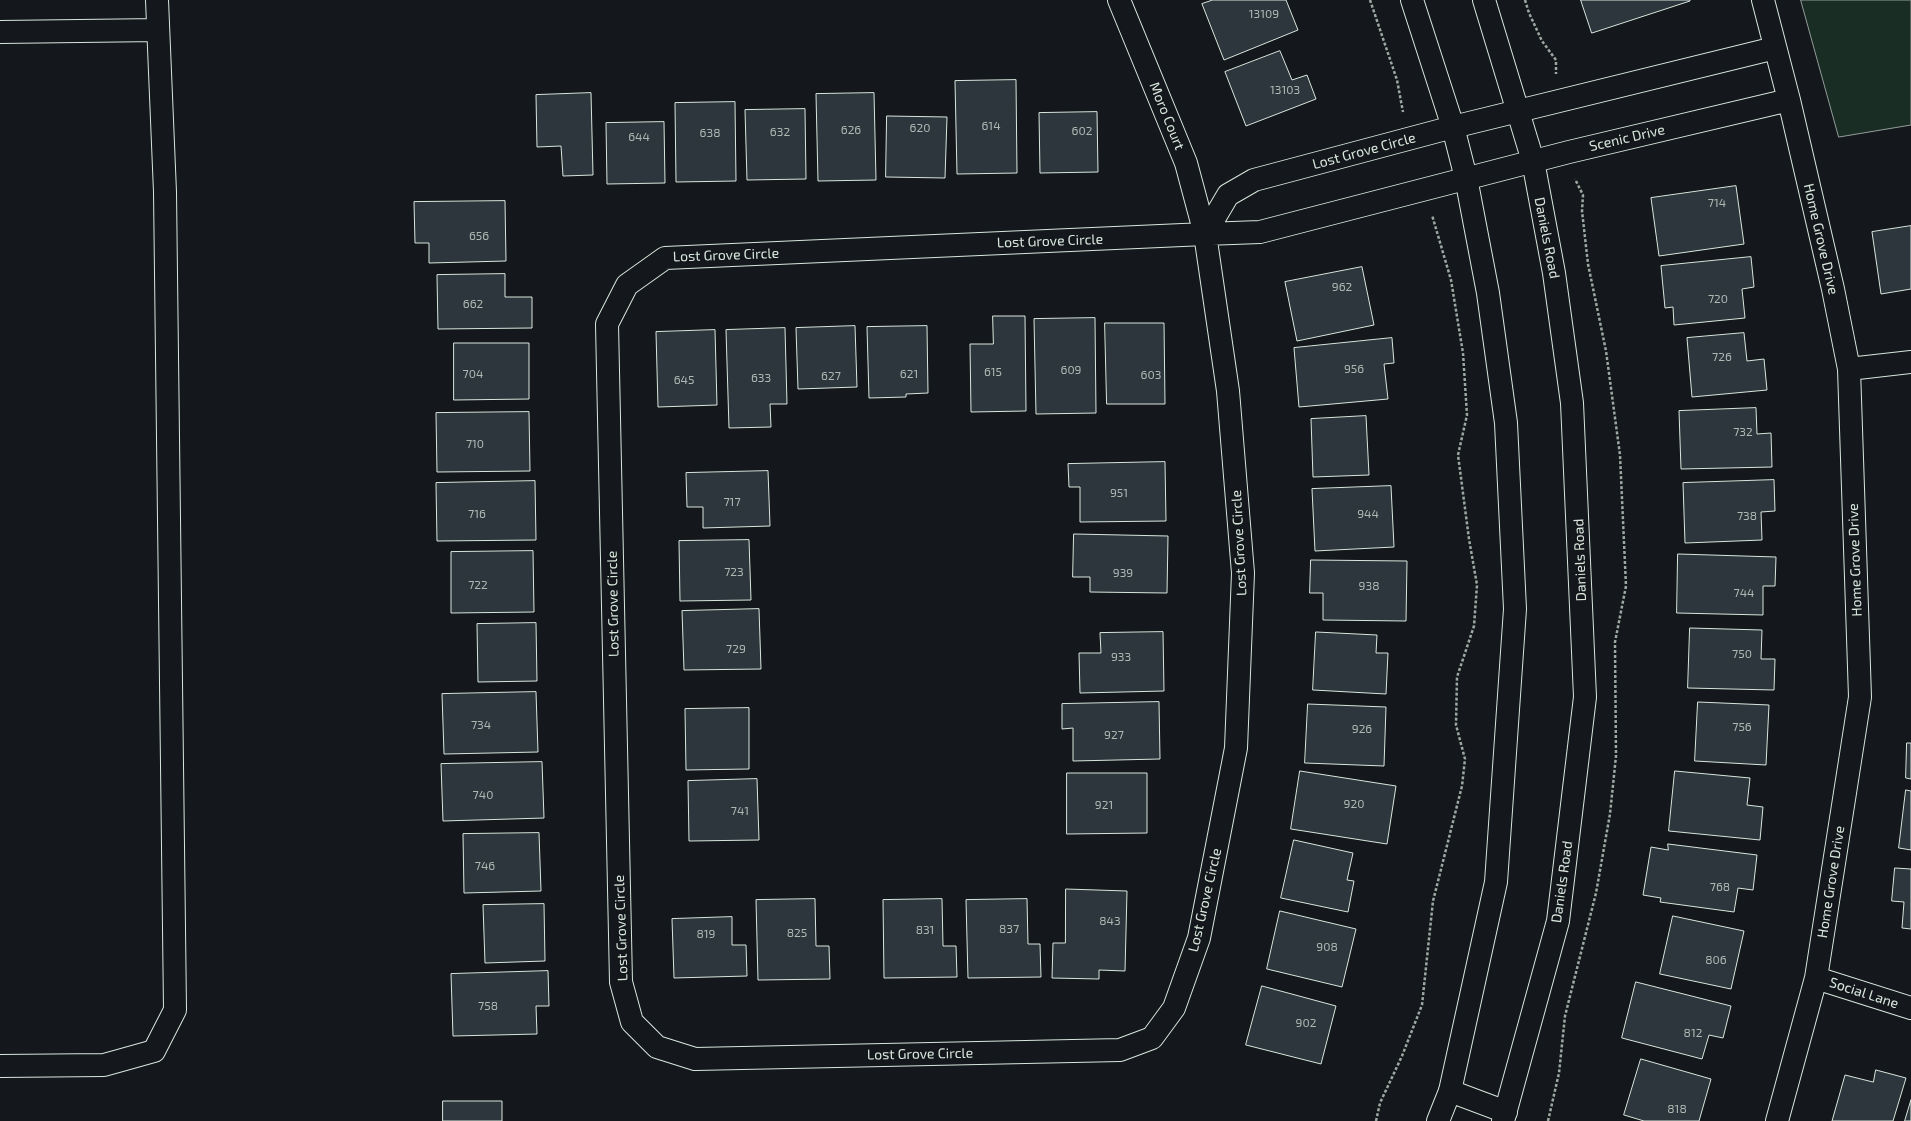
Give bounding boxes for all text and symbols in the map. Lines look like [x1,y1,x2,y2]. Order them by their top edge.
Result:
house number: 13109 [1249,7,1279,21]
street label: Moro Court [1146,80,1188,152]
house number: 13103 [1270,83,1300,97]
house number: 614 [981,119,1001,133]
house number: 620 [910,121,930,135]
street label: Scenic Drive [1588,121,1666,155]
house number: 626 [841,123,861,137]
house number: 602 [1072,124,1092,138]
house number: 632 [770,125,790,139]
house number: 638 [700,126,720,140]
street label: Lost Grove Circle [1311,129,1417,173]
house number: 644 [628,130,650,144]
street label: Home Grove Drive [1800,182,1842,296]
street label: Daniels Road [1531,196,1563,280]
house number: 714 [1708,196,1726,210]
house number: 656 [469,229,489,243]
street label: Lost Grove Circle [997,231,1103,251]
street label: Lost Grove Circle [673,245,779,265]
house number: 962 [1332,280,1352,294]
house number: 720 [1708,292,1728,306]
house number: 662 [463,297,483,311]
house number: 726 [1712,350,1732,364]
house number: 956 [1344,362,1364,376]
house number: 609 [1061,363,1081,377]
house number: 615 [984,365,1002,379]
house number: 704 [463,367,483,381]
house number: 621 [900,367,918,381]
house number: 603 [1141,368,1161,382]
house number: 627 [821,369,841,383]
house number: 633 [751,371,771,385]
house number: 645 [674,373,694,387]
house number: 732 [1733,425,1753,439]
house number: 710 [466,437,484,451]
house number: 951 [1110,486,1128,500]
street label: Lost Grove Circle [1228,490,1250,596]
house number: 717 [723,495,741,509]
street label: Home Grove Drive [1845,503,1865,617]
house number: 716 [468,507,486,521]
house number: 944 [1357,507,1379,521]
house number: 738 [1737,509,1757,523]
street label: Daniels Road [1570,518,1590,602]
street label: Lost Grove Circle [604,551,622,657]
house number: 723 [724,565,744,579]
house number: 939 [1113,566,1133,580]
house number: 722 [468,578,488,592]
house number: 938 [1359,579,1379,593]
house number: 744 [1734,586,1754,600]
house number: 729 [726,642,746,656]
house number: 750 [1732,647,1752,661]
house number: 933 [1111,650,1131,664]
house number: 734 [471,718,491,732]
house number: 756 [1732,720,1752,734]
house number: 926 [1352,722,1372,736]
house number: 927 [1104,728,1124,742]
house number: 740 [473,788,493,802]
house number: 920 [1344,797,1364,811]
house number: 921 [1095,798,1113,812]
house number: 741 [731,804,749,818]
street label: Home Grove Drive [1814,825,1848,939]
street label: Daniels Road [1548,840,1576,924]
street label: Lost Grove Circle [1185,846,1225,954]
house number: 746 [475,859,495,873]
street label: Lost Grove Circle [611,875,631,981]
house number: 768 [1710,880,1730,894]
house number: 843 [1099,914,1121,928]
house number: 837 [999,922,1019,936]
house number: 831 [916,923,934,937]
house number: 825 [787,926,807,940]
house number: 819 [697,927,715,941]
house number: 908 [1316,940,1338,954]
house number: 806 [1705,953,1727,967]
street label: Social Lane [1827,974,1901,1012]
house number: 758 [478,999,498,1013]
house number: 902 [1296,1016,1316,1030]
house number: 812 [1684,1026,1702,1040]
street label: Lost Grove Circle [867,1045,973,1063]
house number: 818 [1667,1102,1687,1116]

